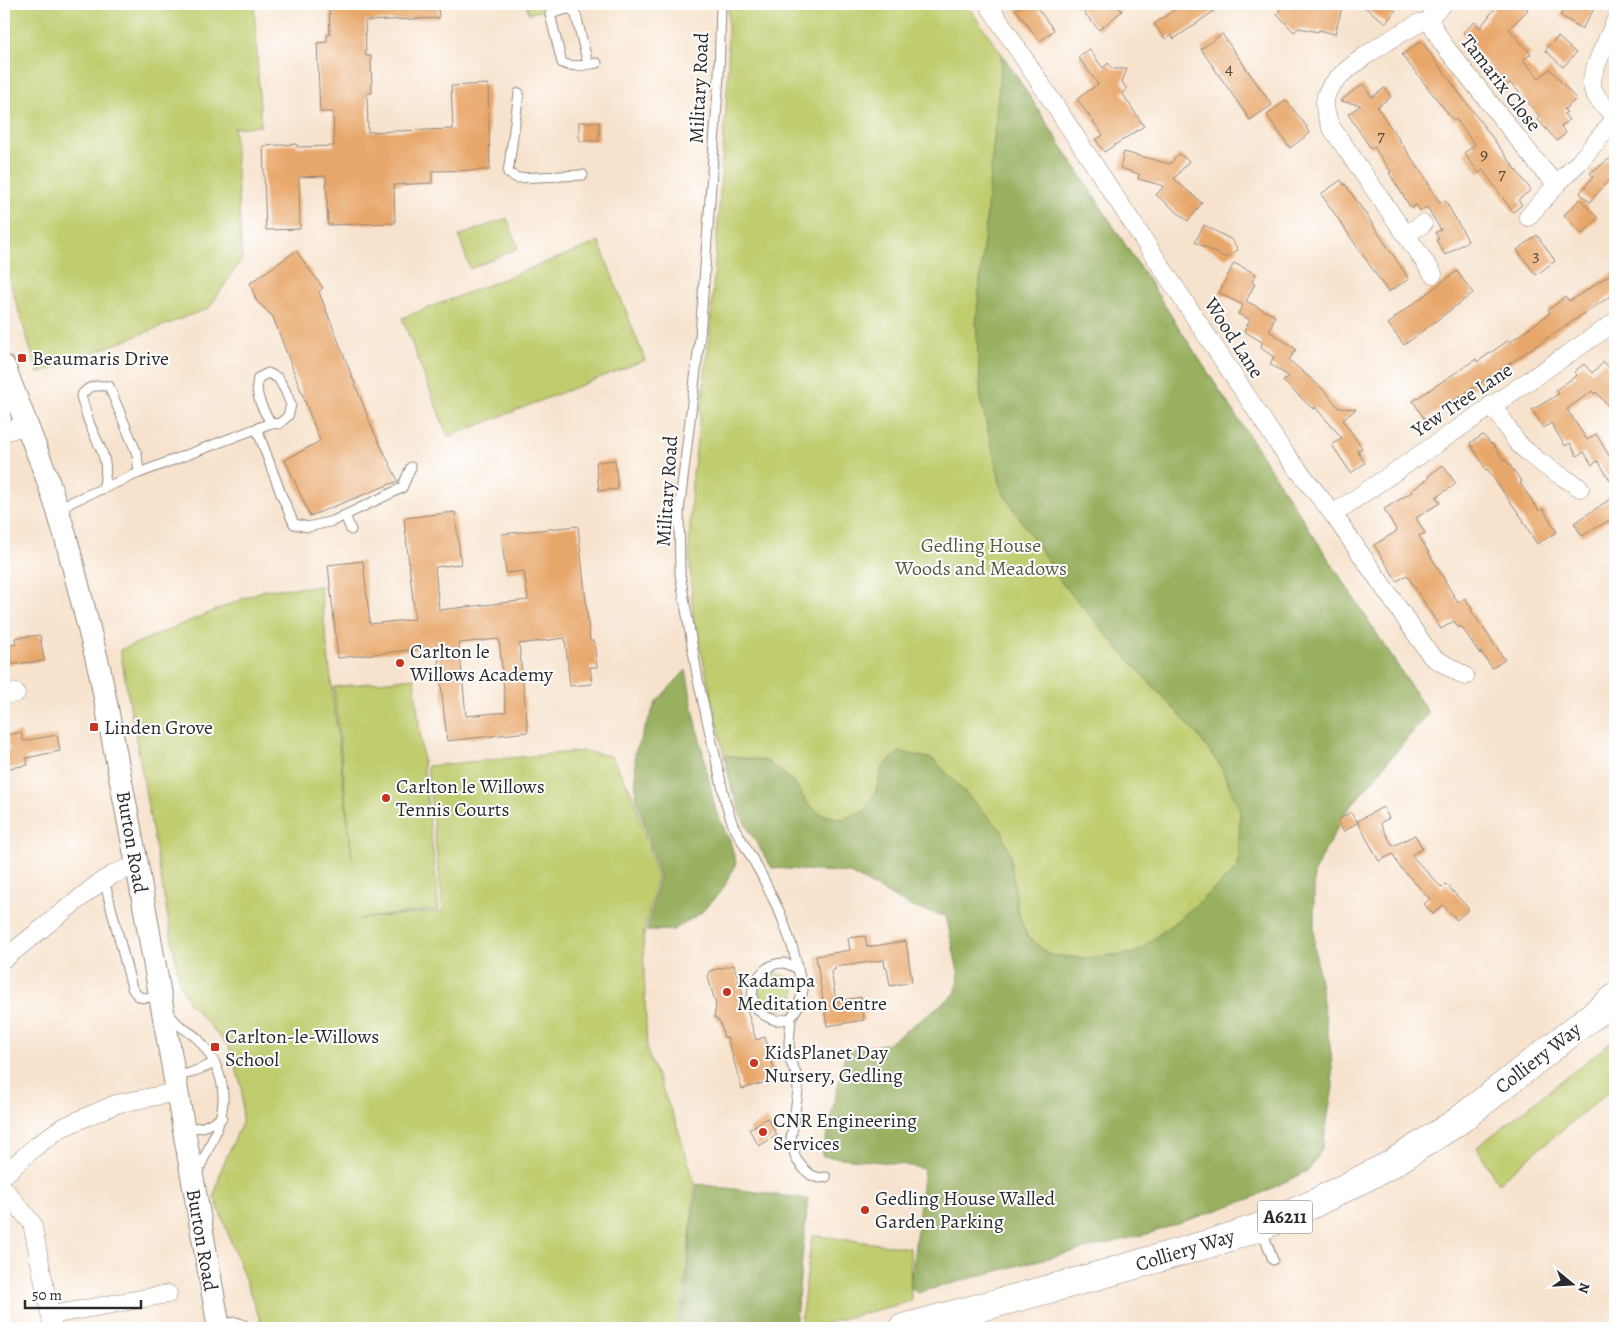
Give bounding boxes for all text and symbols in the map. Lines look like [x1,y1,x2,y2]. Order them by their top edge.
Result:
street label: Tamarix Close [1455,29,1547,137]
street label: Military Road [683,31,715,144]
house number: 4 [1225,56,1233,80]
house number: 7 [1377,123,1385,147]
house number: 9 [1480,142,1488,166]
house number: 7 [1498,161,1506,185]
house number: 3 [1532,243,1540,267]
street label: Wood Lane [1197,292,1270,384]
place label: Beaumaris Drive [32,345,169,372]
marker: Beaumaris Drive [16,352,28,364]
street label: Yew Tree Lane [1406,356,1518,444]
street label: Military Road [650,434,684,547]
park label: Gedling House Woods and Meadows [894,532,1067,582]
place label: Carlton le Willows Academy [409,638,554,688]
marker: Carlton le Willows Academy [394,657,406,669]
place label: Linden Grove [104,714,213,741]
marker: Linden Grove [88,721,100,733]
place label: Carlton le Willows Tennis Courts [396,773,545,823]
street label: Burton Road [110,789,154,896]
marker: Carlton le Willows Tennis Courts [380,792,392,804]
place label: Kadampa Meditation Centre [737,967,887,1017]
marker: Kadampa Meditation Centre [721,986,733,998]
street label: Colliery Way [1489,1015,1587,1100]
place label: Carlton-le-Willows School [225,1023,379,1073]
place label: KidsPlanet Day Nursery, Gedling [764,1039,903,1089]
marker: Carlton-le-Willows School [209,1041,221,1053]
marker: KidsPlanet Day Nursery, Gedling [748,1057,760,1069]
place label: CNR Engineering Services [773,1107,917,1157]
marker: CNR Engineering Services [757,1126,769,1138]
place label: Gedling House Walled Garden Parking [875,1185,1056,1235]
street label: Burton Road [180,1187,224,1294]
road number: A6211 [1258,1200,1312,1234]
marker: Gedling House Walled Garden Parking [859,1204,871,1216]
street label: Colliery Way [1132,1222,1239,1278]
north arrow [1546,1260,1596,1310]
scale bar [25,1277,141,1309]
text: N [1573,1280,1594,1296]
text: 50 m [32,1285,62,1305]

